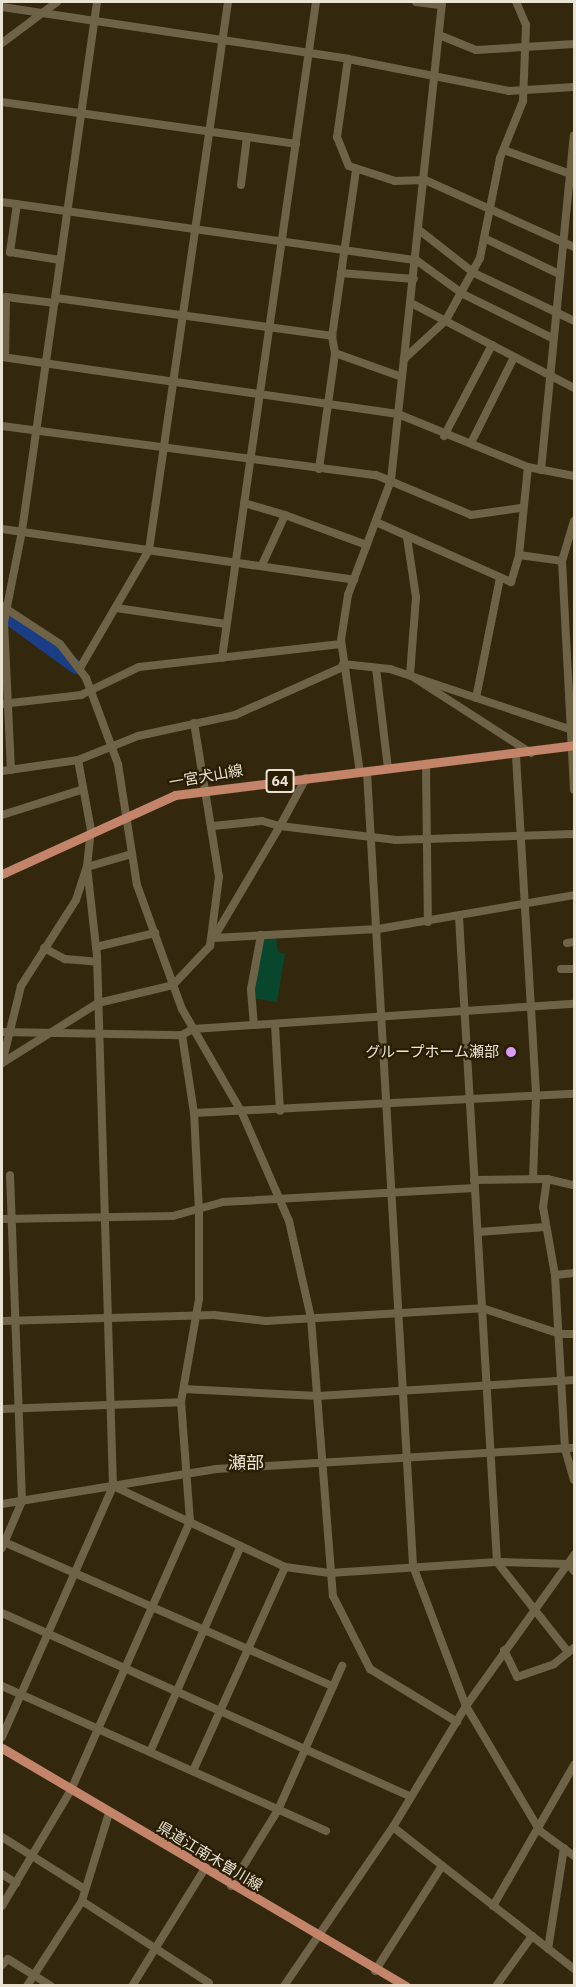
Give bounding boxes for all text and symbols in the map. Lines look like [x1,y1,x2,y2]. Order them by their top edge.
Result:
street label: 一宮犬山線 [168,761,244,791]
road number: 64 [265,770,295,792]
place label: グループホーム瀬部 [364,1043,499,1061]
marker: グループホーム瀬部 [504,1045,518,1059]
district label: 瀬部 [228,1452,264,1474]
street label: 県道江南木曽川線 [154,1817,266,1895]

